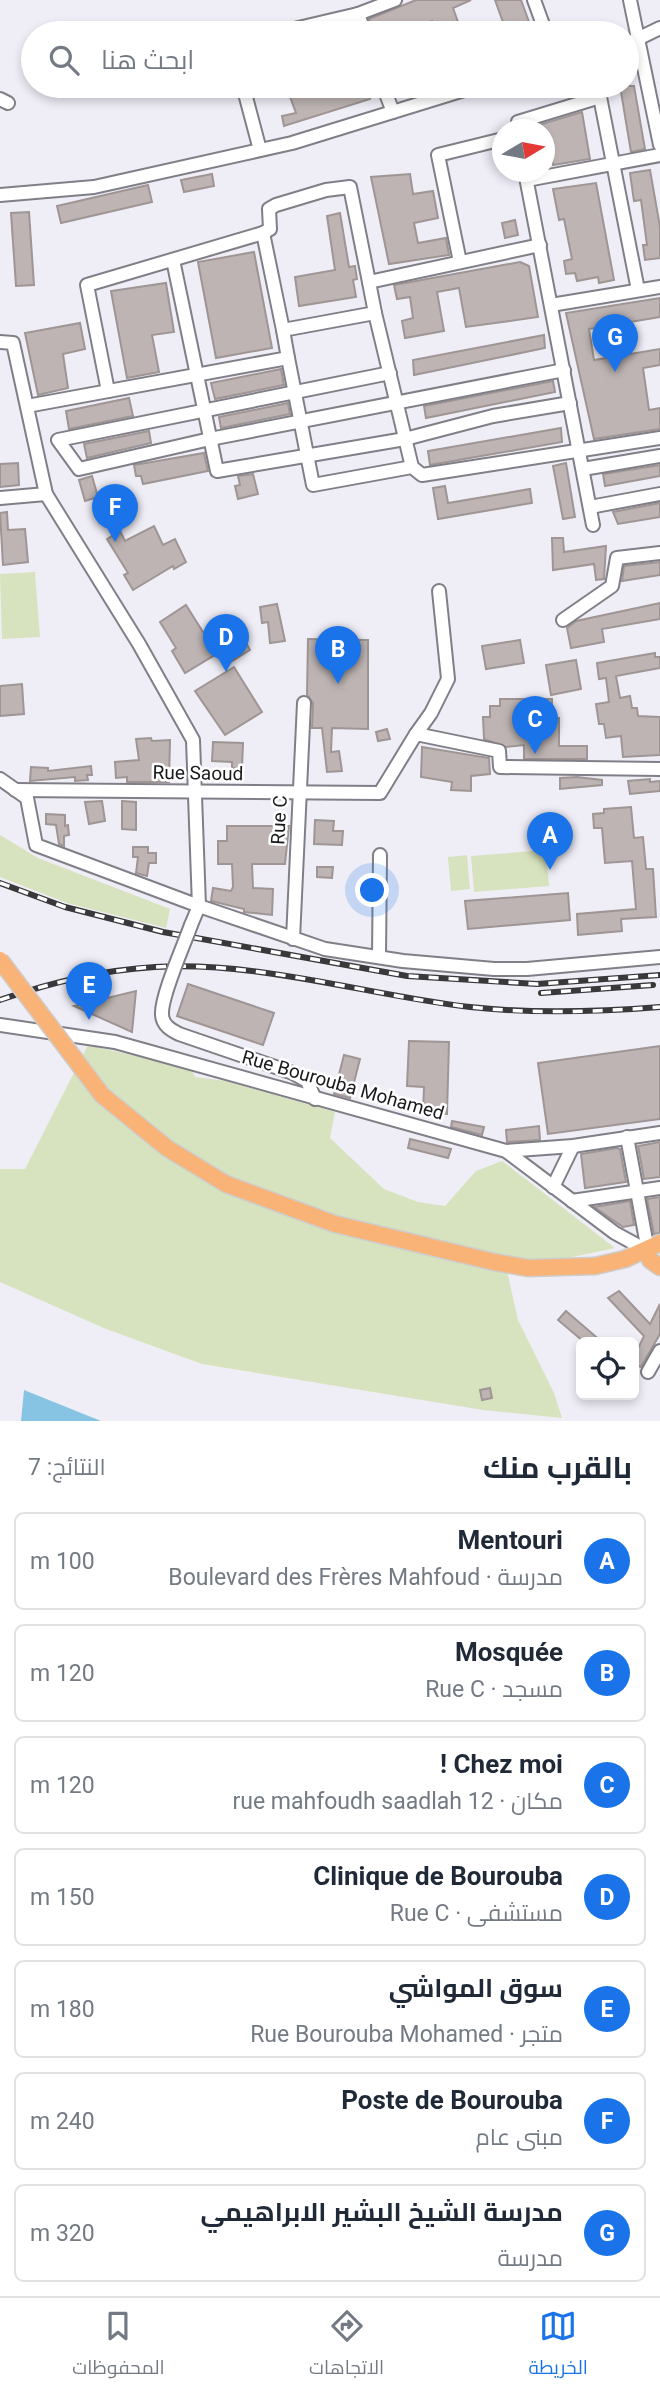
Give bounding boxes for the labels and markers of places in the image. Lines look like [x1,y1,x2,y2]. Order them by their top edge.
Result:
pin: G [592,314,638,372]
pin: F [92,484,138,542]
pin: D [203,614,249,672]
pin: B [315,626,361,684]
pin: C [512,696,558,754]
pin: A [527,812,573,870]
pin: E [66,962,112,1020]

